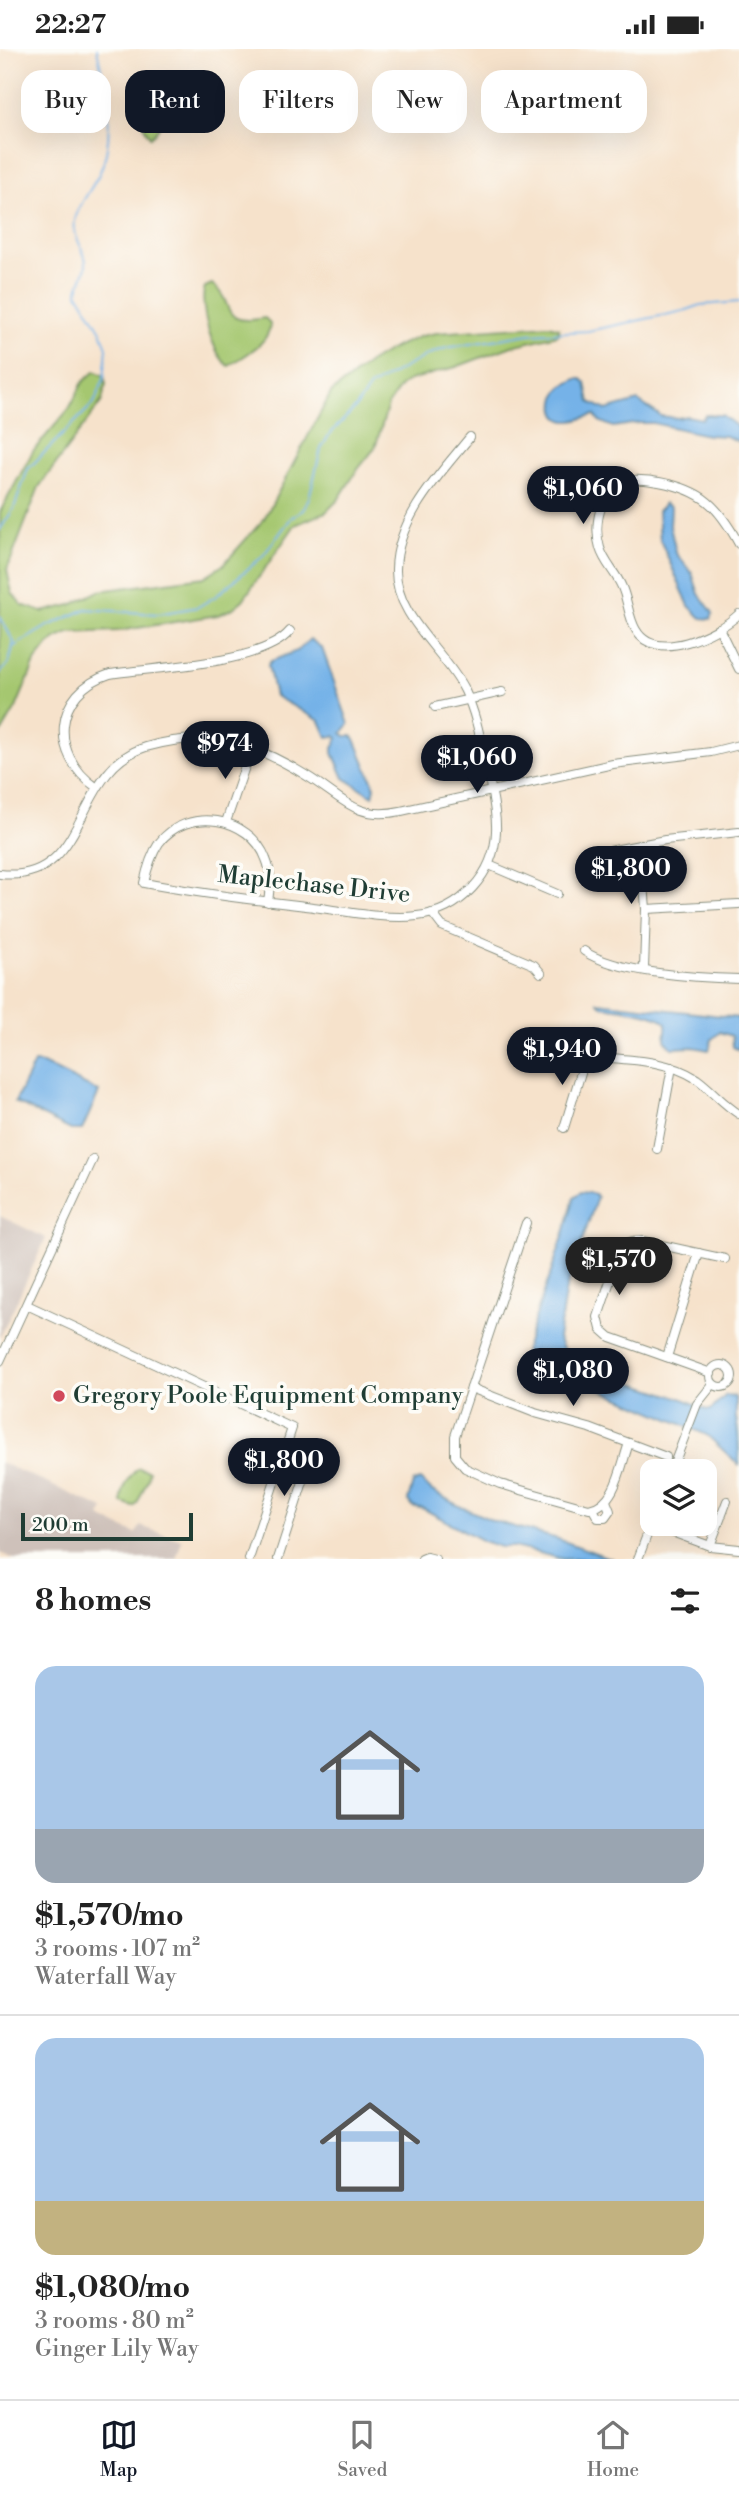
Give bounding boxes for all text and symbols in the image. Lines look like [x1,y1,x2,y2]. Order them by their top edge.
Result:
text: 22:27 [35,9,106,41]
chip: Buy [21,70,111,133]
chip: Rent [125,70,225,133]
chip: Filters [239,70,358,133]
chip: New [372,70,467,133]
chip: Apartment [481,70,647,133]
pin: $1,060 [526,467,640,526]
text: $1,060 [543,475,623,503]
pin: $974 [184,721,266,781]
text: $974 [197,730,253,758]
pin: $1,060 [420,735,534,795]
text: $1,060 [437,744,517,772]
pin: $1,800 [574,847,688,906]
text: $1,800 [591,855,671,883]
street label: Maplechase Drive [216,860,412,910]
pin: $1,940 [505,1027,619,1087]
text: $1,940 [523,1036,601,1064]
pin: $1,570 [562,1237,676,1297]
text: $1,570 [581,1246,657,1274]
pin: $1,080 [516,1349,630,1408]
text: $1,080 [533,1357,613,1385]
place label: Gregory Poole Equipment Company [73,1381,463,1411]
marker: Gregory Poole Equipment Company [51,1388,67,1404]
pin: $1,800 [227,1439,341,1498]
text: $1,800 [244,1447,324,1475]
map controls [640,1459,717,1536]
button: layers [640,1459,717,1536]
scale bar [21,1510,192,1542]
text: 200 m [32,1513,89,1537]
text: 8 homes [35,1582,151,1620]
icon: filters [666,1582,704,1620]
icon: home [307,1712,433,1838]
text: $1,570/mo [35,1897,184,1935]
text: 3 rooms · 107 m² [35,1935,200,1963]
text: Waterfall Way [35,1963,176,1991]
icon: home [307,2084,433,2210]
text: $1,080/mo [35,2269,190,2307]
text: 3 rooms · 80 m² [35,2307,194,2335]
text: Ginger Lily Way [35,2335,199,2363]
tab: Map [100,2416,138,2482]
tab: Saved [337,2416,387,2482]
tab: Home [587,2416,639,2482]

